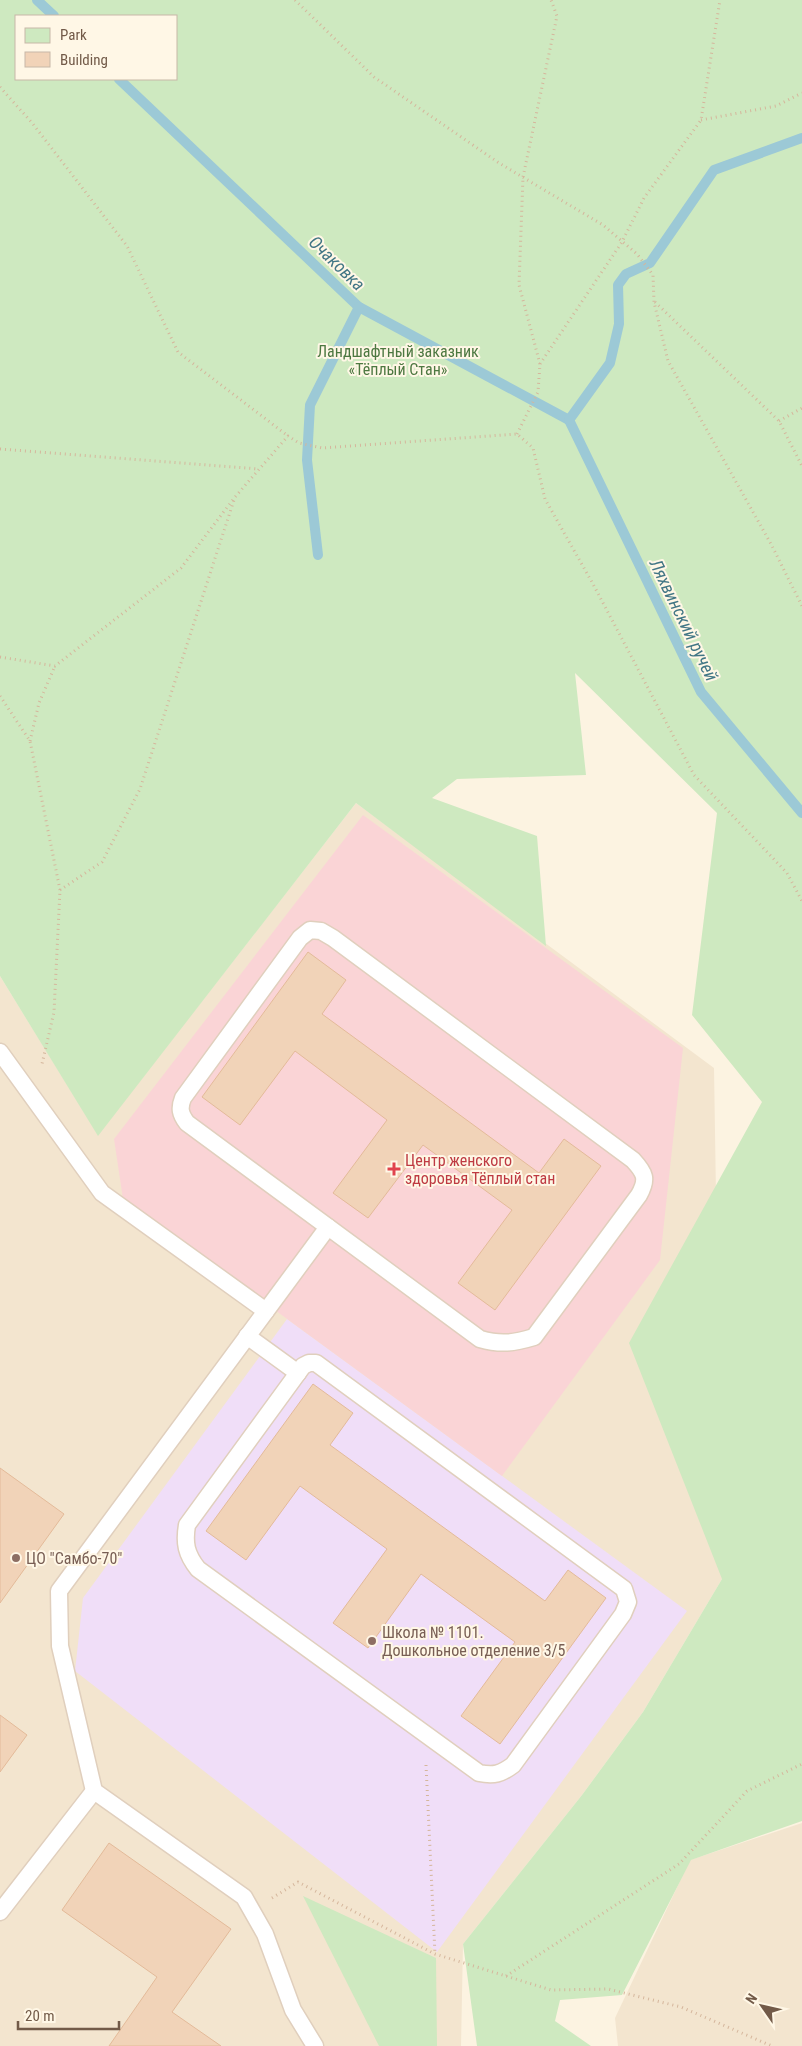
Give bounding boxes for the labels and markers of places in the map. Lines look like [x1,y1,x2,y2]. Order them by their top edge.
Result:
place label: Центр женского здоровья Тёплый стан [405,1151,555,1188]
marker: Центр женского здоровья Тёплый стан [387,1162,401,1176]
place label: ЦО "Самбо-70" [26,1549,122,1568]
marker: ЦО "Самбо-70" [10,1552,22,1564]
place label: Школа № 1101. Дошкольное отделение 3/5 [382,1623,565,1660]
marker: Школа № 1101. Дошкольное отделение 3/5 [366,1635,378,1647]

